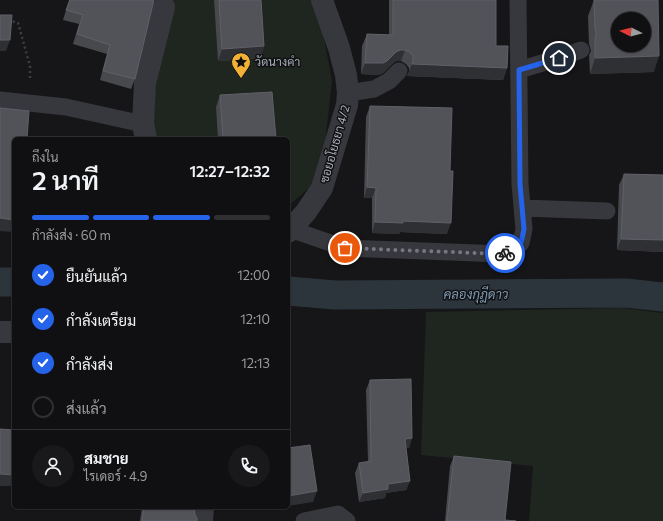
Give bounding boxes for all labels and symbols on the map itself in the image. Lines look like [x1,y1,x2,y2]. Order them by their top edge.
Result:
north arrow [611,12,651,52]
pin [542,41,576,75]
place icon: วัดนางคำ [230,51,252,79]
place label: วัดนางคำ [255,54,300,68]
street label: ซอยอโยธยา 4/2 [316,103,352,184]
pin [328,231,362,265]
courier [485,233,525,273]
water label: คลองกุฎีดาว [443,285,509,304]

